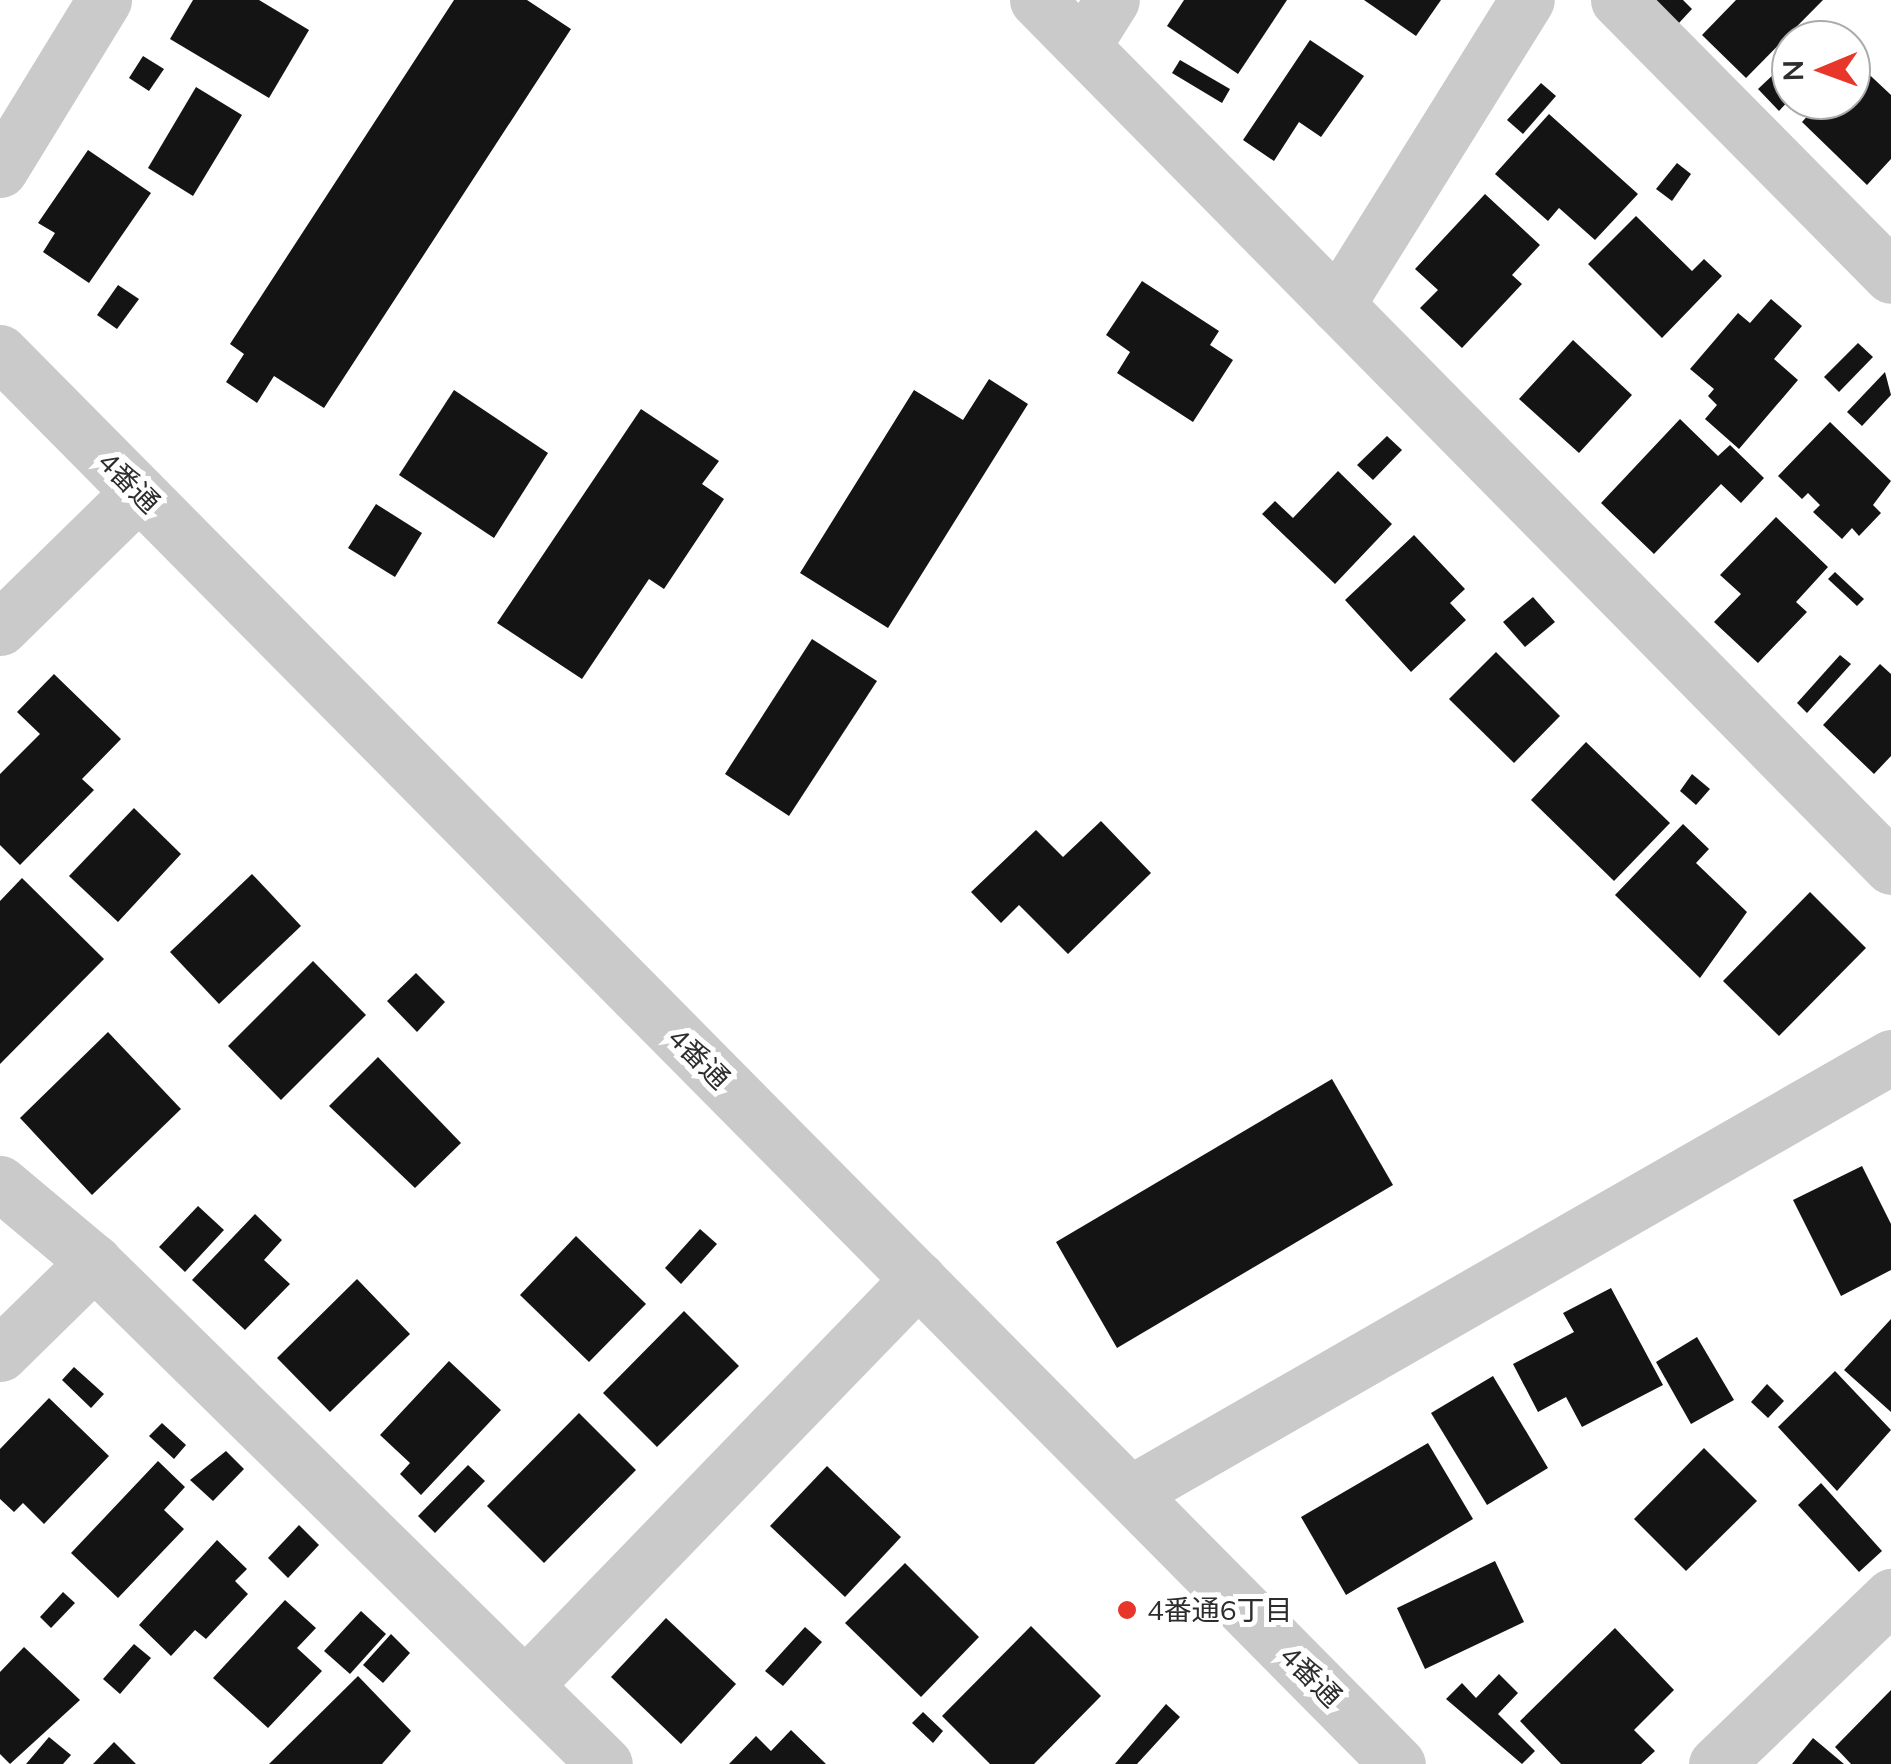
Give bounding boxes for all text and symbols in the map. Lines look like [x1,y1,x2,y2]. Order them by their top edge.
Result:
north arrow [1771,20,1871,120]
text: N [1775,60,1810,81]
street label: 4番通 [91,444,167,520]
street label: 4番通 [661,1020,737,1096]
place label: 4番通6丁目 [1147,1593,1293,1627]
marker: 4番通6丁目 [1116,1599,1138,1621]
street label: 4番通 [1273,1638,1349,1714]

